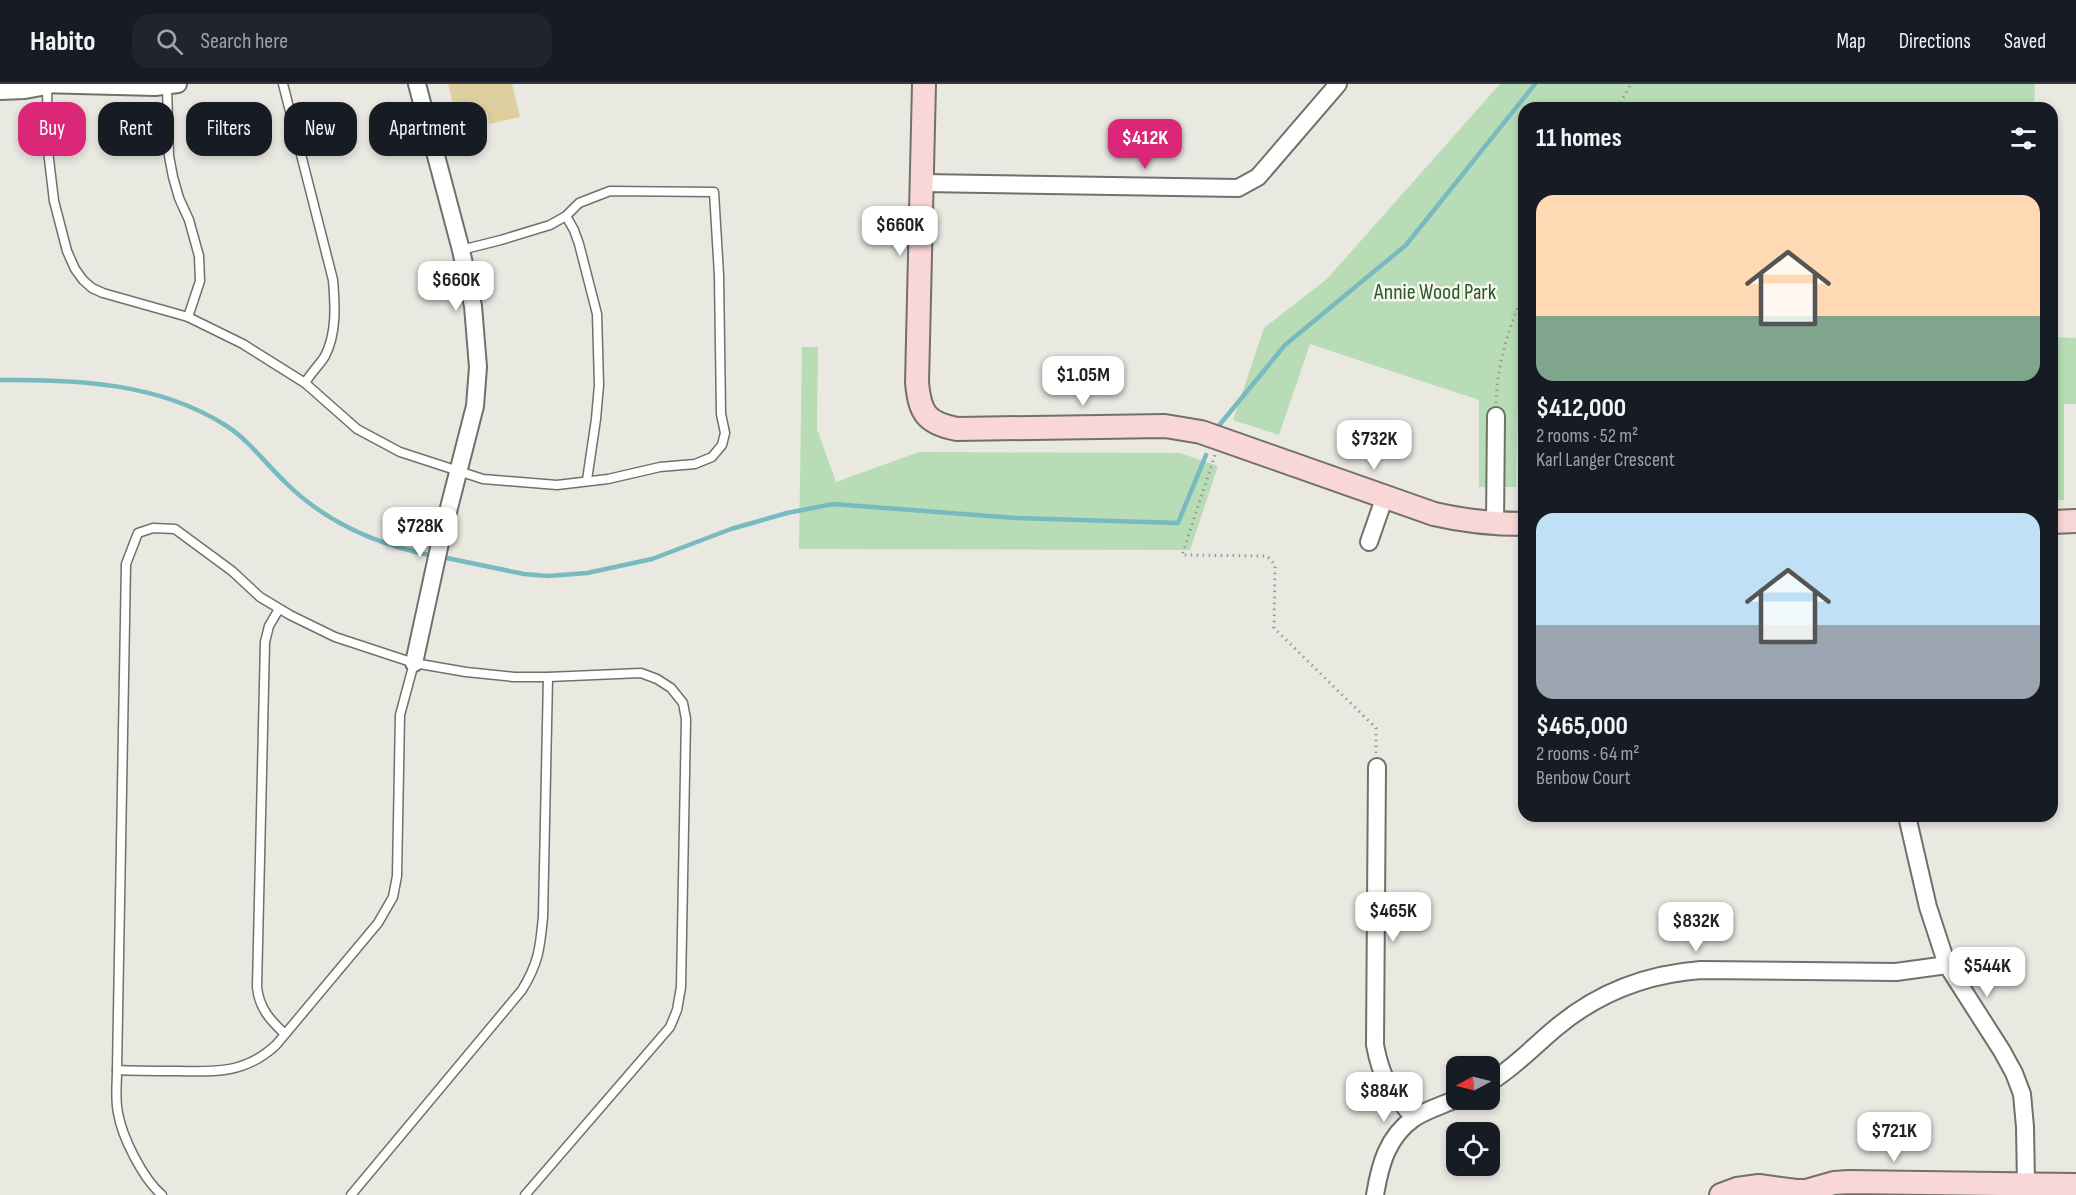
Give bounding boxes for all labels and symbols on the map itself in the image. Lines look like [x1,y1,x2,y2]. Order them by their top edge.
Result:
pin: $412K [1103,119,1187,170]
pin: $660K [858,206,942,257]
pin: $660K [414,261,498,312]
park label: Annie Wood Park [1373,279,1497,306]
pin: $1.05M [1034,356,1132,407]
pin: $732K [1332,420,1416,471]
pin: $728K [378,507,462,558]
pin: $465K [1351,892,1435,943]
pin: $832K [1654,902,1738,953]
pin: $544K [1945,947,2029,998]
north arrow [1446,1056,1500,1110]
pin: $884K [1342,1072,1426,1123]
pin: $721K [1852,1112,1936,1163]

